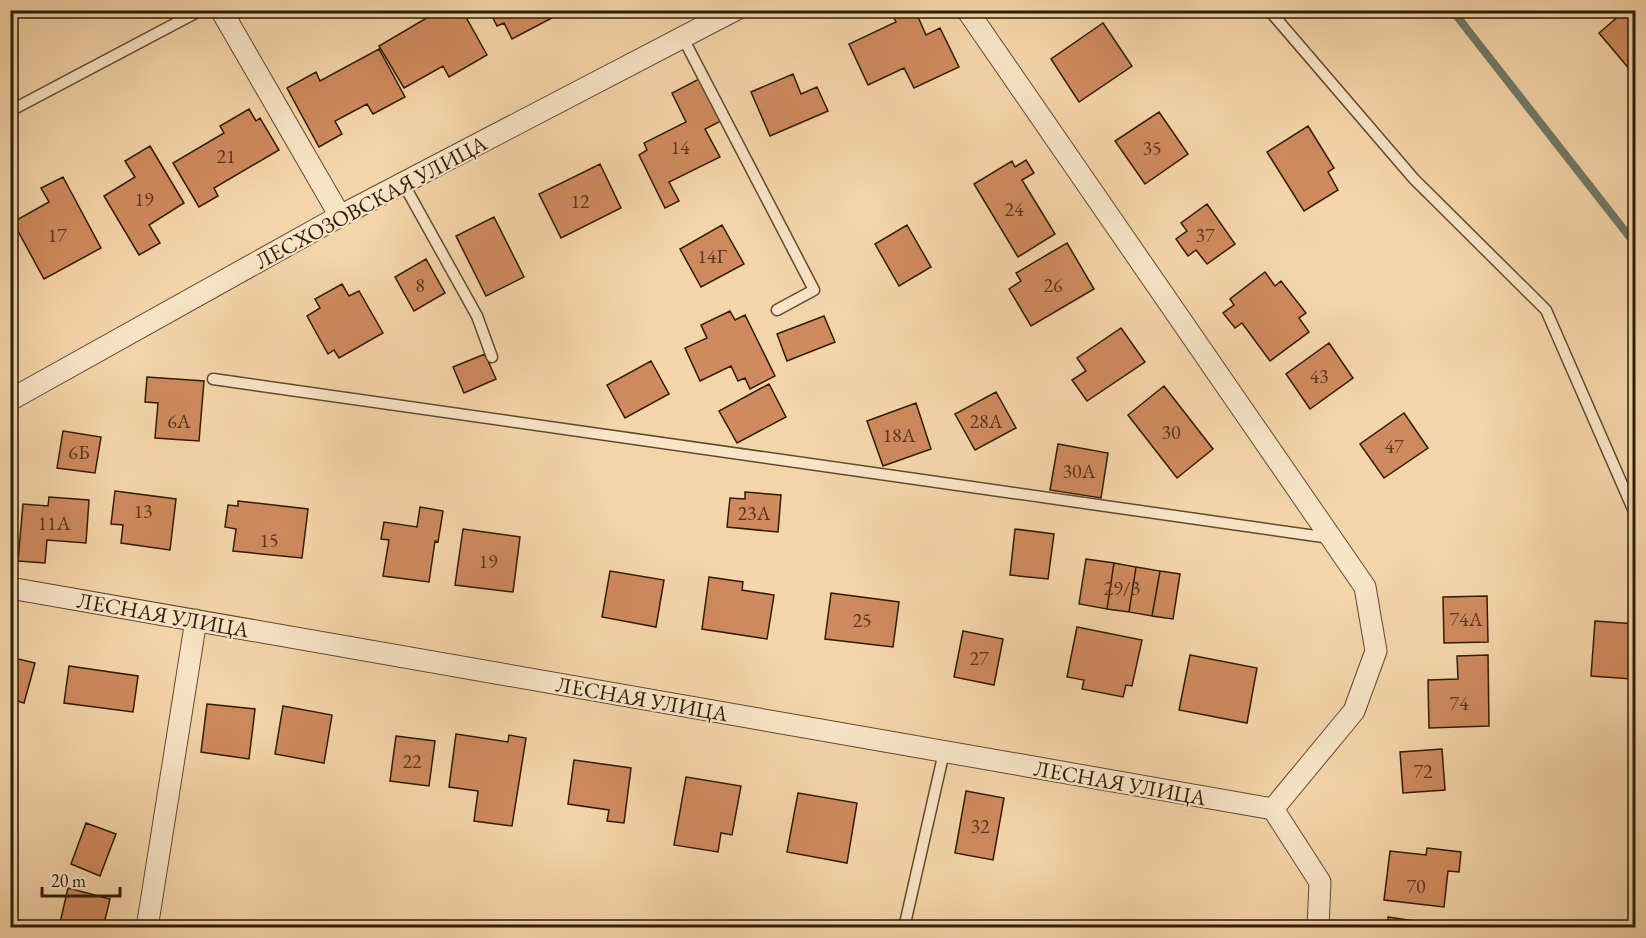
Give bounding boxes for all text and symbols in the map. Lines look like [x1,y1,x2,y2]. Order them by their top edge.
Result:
street label: ЛЕСХОЗОВСКАЯ УЛИЦА [250,128,493,276]
house number: 14 [670,134,690,160]
house number: 35 [1142,135,1162,161]
house number: 21 [216,143,236,169]
house number: 19 [134,186,154,212]
house number: 12 [570,188,590,214]
house number: 24 [1004,196,1024,222]
house number: 17 [47,222,67,248]
house number: 37 [1195,222,1215,248]
house number: 14Г [697,243,727,269]
house number: 8 [415,272,425,298]
house number: 26 [1043,272,1063,298]
house number: 43 [1309,363,1329,389]
house number: 6А [167,408,191,434]
house number: 28А [969,408,1003,434]
house number: 30 [1161,419,1181,445]
house number: 18А [882,422,916,448]
house number: 47 [1384,433,1404,459]
house number: 6Б [68,439,90,465]
house number: 30А [1062,458,1096,484]
house number: 13 [133,498,153,524]
house number: 23А [737,500,771,526]
house number: 11А [37,510,71,536]
house number: 15 [259,527,279,553]
house number: 19 [478,548,498,574]
house number: 29/3 [1104,575,1140,601]
street label: ЛЕСНАЯ УЛИЦА [75,586,252,645]
house number: 74А [1449,606,1483,632]
house number: 25 [852,607,872,633]
house number: 27 [969,645,989,671]
street label: ЛЕСНАЯ УЛИЦА [554,670,731,729]
house number: 74 [1449,690,1469,716]
house number: 22 [402,748,422,774]
street label: ЛЕСНАЯ УЛИЦА [1032,754,1209,813]
house number: 72 [1413,758,1433,784]
house number: 32 [970,813,990,839]
scale bar [42,860,120,898]
text: 20 m [51,869,86,892]
house number: 70 [1406,873,1426,899]

